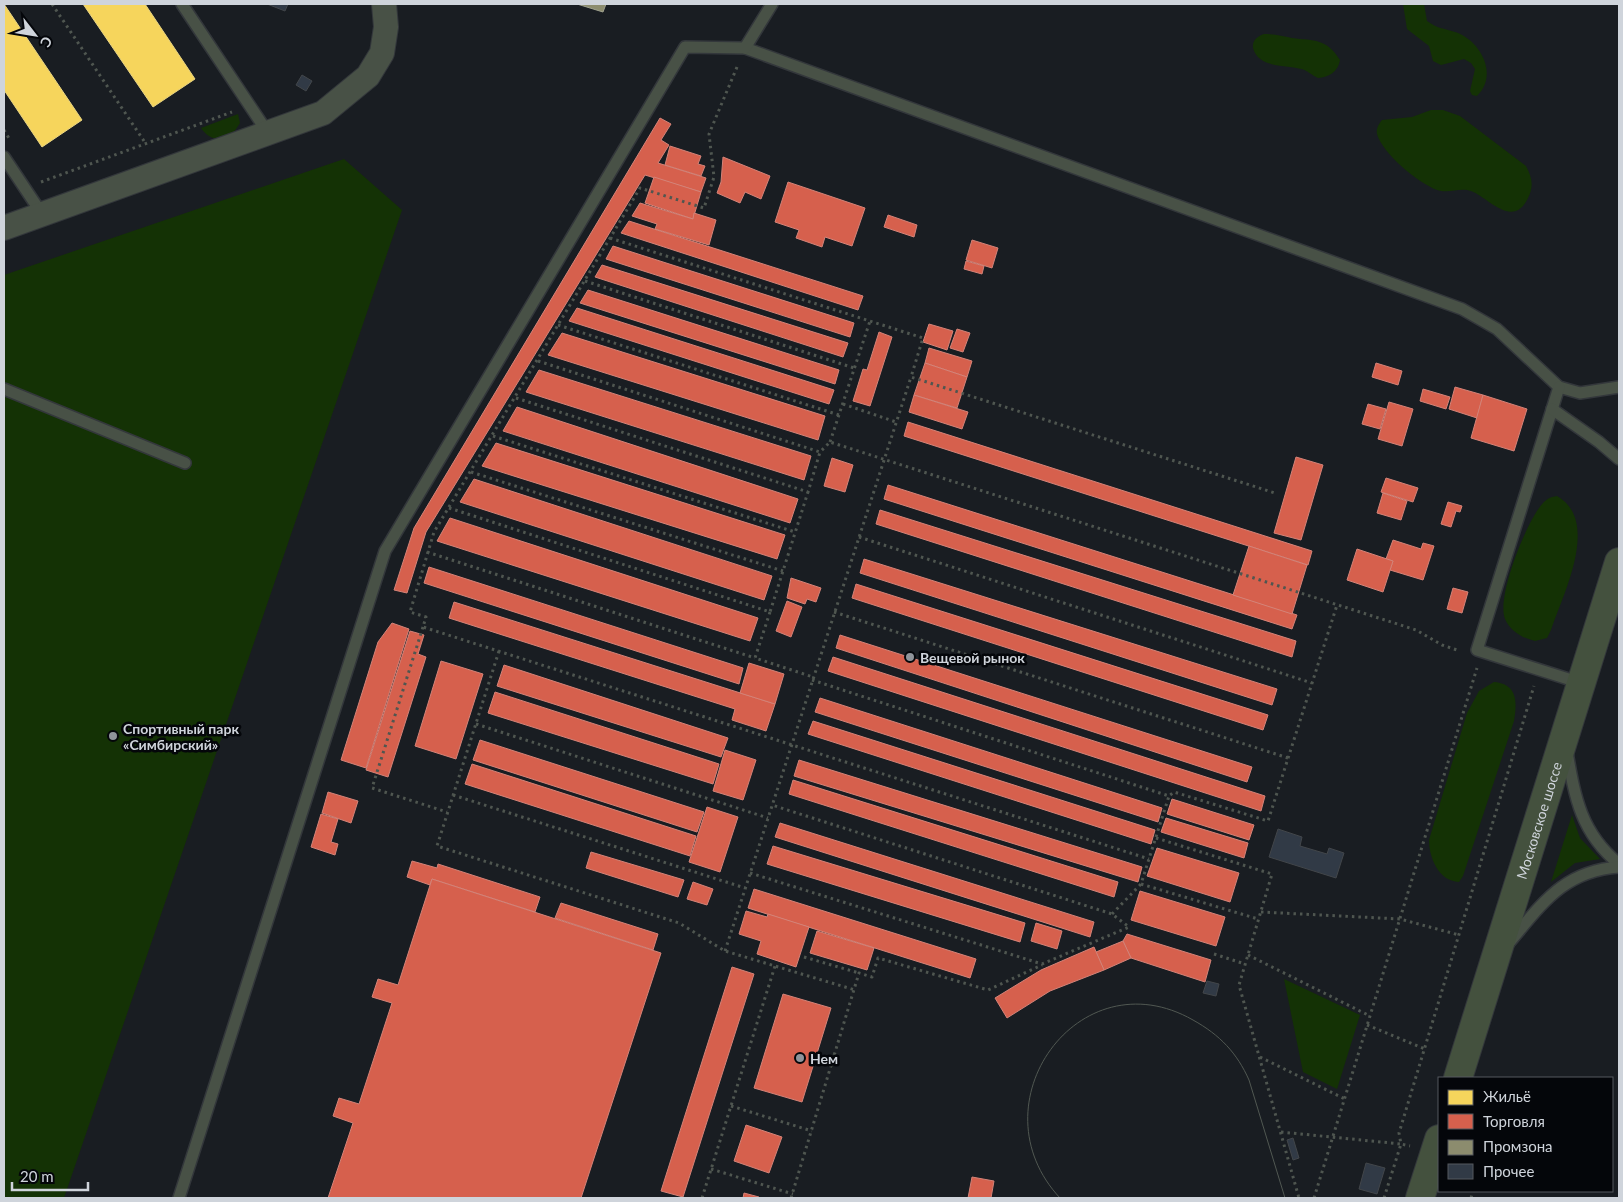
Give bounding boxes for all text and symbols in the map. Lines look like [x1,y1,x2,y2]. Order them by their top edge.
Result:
north arrow [10,10,60,60]
text: С [37,34,56,51]
place label: Вещевой рынок [920,649,1025,666]
marker: Вещевой рынок [904,651,916,663]
place label: Спортивный парк «Симбирский» [123,720,239,753]
marker: Спортивный парк «Симбирский» [107,730,119,742]
street label: Московское шоссе [1512,760,1565,881]
place label: Нем [810,1050,838,1067]
marker: Нем [794,1052,806,1064]
legend [1438,1077,1613,1192]
text: Жильё [1483,1087,1531,1105]
text: Торговля [1483,1112,1545,1130]
text: Промзона [1483,1137,1553,1155]
scale bar [12,1160,89,1192]
text: Прочее [1483,1162,1534,1180]
text: 20 m [20,1167,54,1185]

